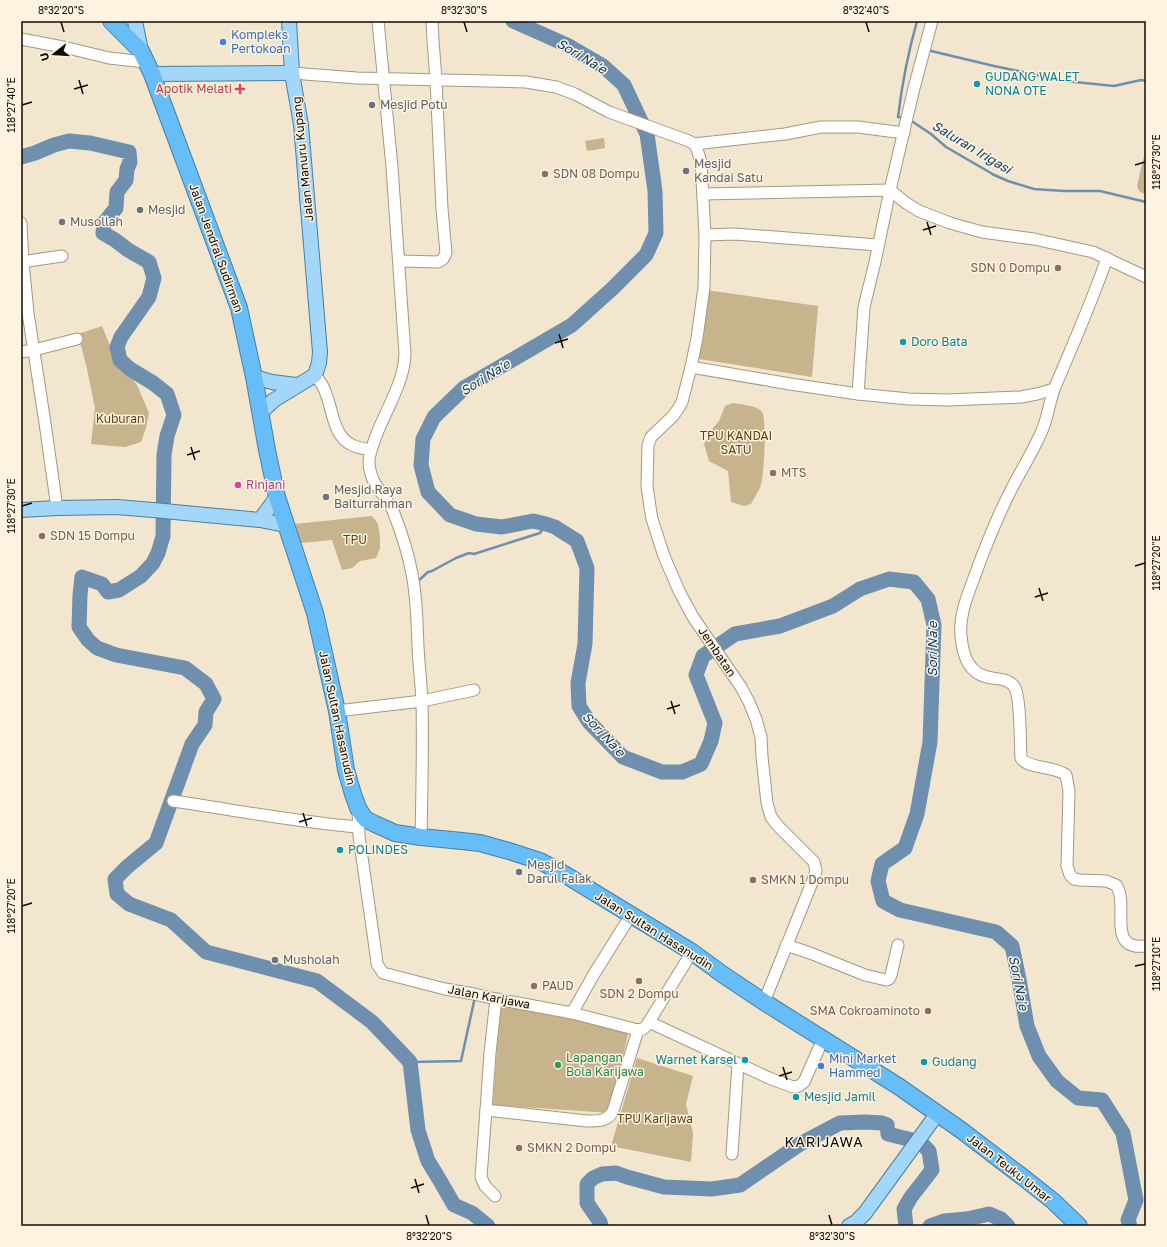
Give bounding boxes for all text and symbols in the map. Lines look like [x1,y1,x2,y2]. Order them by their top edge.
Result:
text: 8°32'20"S [38,4,84,16]
text: 8°32'30"S [441,4,487,16]
text: 8°32'40"S [843,4,889,16]
place label: Kompleks Pertokoan [231,27,291,56]
north arrow [34,34,74,74]
water label: Sori Na'e [554,35,611,78]
marker: Kompleks Pertokoan [218,37,228,47]
text: U [37,51,51,63]
place label: GUDANG WALET NONA OTE [985,69,1080,98]
text: 118°27'40"E [5,77,17,133]
marker: GUDANG WALET NONA OTE [972,79,982,89]
place label: Apotik Melati [156,81,232,96]
marker: Apotik Melati [235,84,245,94]
street label: Jalan Manuru Kupang [288,96,317,222]
place label: Mesjid Potu [380,97,447,112]
marker: Mesjid Potu [367,100,377,110]
water label: Saluran Irigasi [929,117,1016,178]
text: 118°27'30"E [1150,134,1162,190]
place label: Mesjid Kandai Satu [694,156,763,185]
place label: SDN 08 Dompu [553,166,640,181]
marker: Mesjid Kandai Satu [681,166,691,176]
marker: SDN 08 Dompu [540,169,550,179]
street label: Jalan Jendral Sudirman [186,181,247,314]
place label: Mesjid [148,202,185,217]
marker: Mesjid [135,205,145,215]
place label: Musollah [70,214,123,229]
marker: Musollah [57,217,67,227]
place label: SDN 0 Dompu [970,260,1050,275]
marker: SDN 0 Dompu [1053,263,1063,273]
place label: Doro Bata [911,334,968,349]
marker: Doro Bata [898,337,908,347]
water label: Sori Na'e [457,355,514,398]
park label: Kuburan [96,411,144,426]
park label: TPU KANDAI SATU [700,428,772,457]
place label: MTS [781,465,807,480]
marker: MTS [768,468,778,478]
place label: Rinjani [246,477,285,492]
text: 118°27'30"E [5,478,17,534]
marker: Rinjani [233,480,243,490]
place label: Mesjid Raya Baiturrahman [334,482,412,511]
marker: Mesjid Raya Baiturrahman [321,492,331,502]
place label: SDN 15 Dompu [50,528,135,543]
marker: SDN 15 Dompu [37,531,47,541]
park label: TPU [343,532,367,547]
text: 118°27'20"E [1150,536,1162,591]
water label: Sori Na'e [924,620,940,677]
street label: Jembatan [695,624,740,680]
street label: Jalan Sultan Hasanudin [316,650,359,786]
water label: Sori Na'e [579,708,630,761]
place label: POLINDES [348,842,408,857]
marker: POLINDES [335,845,345,855]
place label: Mesjid Darul Falak [527,857,592,886]
marker: Mesjid Darul Falak [514,867,524,877]
place label: SMKN 1 Dompu [761,872,849,887]
marker: SMKN 1 Dompu [748,875,758,885]
text: 118°27'20"E [5,879,17,934]
street label: Jalan Sultan Hasanudin [592,888,716,973]
text: 118°27'10"E [1150,937,1162,991]
place label: Musholah [283,952,340,967]
water label: Sori Na'e [1006,954,1032,1013]
marker: Musholah [270,955,280,965]
marker: SDN 2 Dompu [634,976,644,986]
place label: PAUD [542,978,574,993]
street label: Jalan Karijawa [447,981,531,1012]
marker: PAUD [529,981,539,991]
place label: SDN 2 Dompu [599,986,679,1001]
place label: SMA Cokroaminoto [810,1003,920,1018]
marker: SMA Cokroaminoto [923,1006,933,1016]
place label: Lapangan Bola Karijawa [566,1050,644,1079]
place label: Mini Market Hammed [829,1051,896,1080]
place label: Warnet Karsel [656,1052,737,1067]
place label: Gudang [932,1054,977,1069]
marker: Warnet Karsel [740,1055,750,1065]
marker: Gudang [919,1057,929,1067]
marker: Lapangan Bola Karijawa [553,1060,563,1070]
marker: Mini Market Hammed [816,1061,826,1071]
place label: Mesjid Jamil [804,1089,876,1104]
marker: Mesjid Jamil [791,1092,801,1102]
park label: TPU Karijawa [617,1111,693,1126]
street label: Jalan Teuku Umar [964,1130,1055,1205]
district label: KARIJAWA [784,1133,864,1150]
place label: SMKN 2 Dompu [527,1140,616,1155]
marker: SMKN 2 Dompu [514,1143,524,1153]
text: 8°32'20"S [406,1230,452,1242]
text: 8°32'30"S [809,1230,855,1242]

